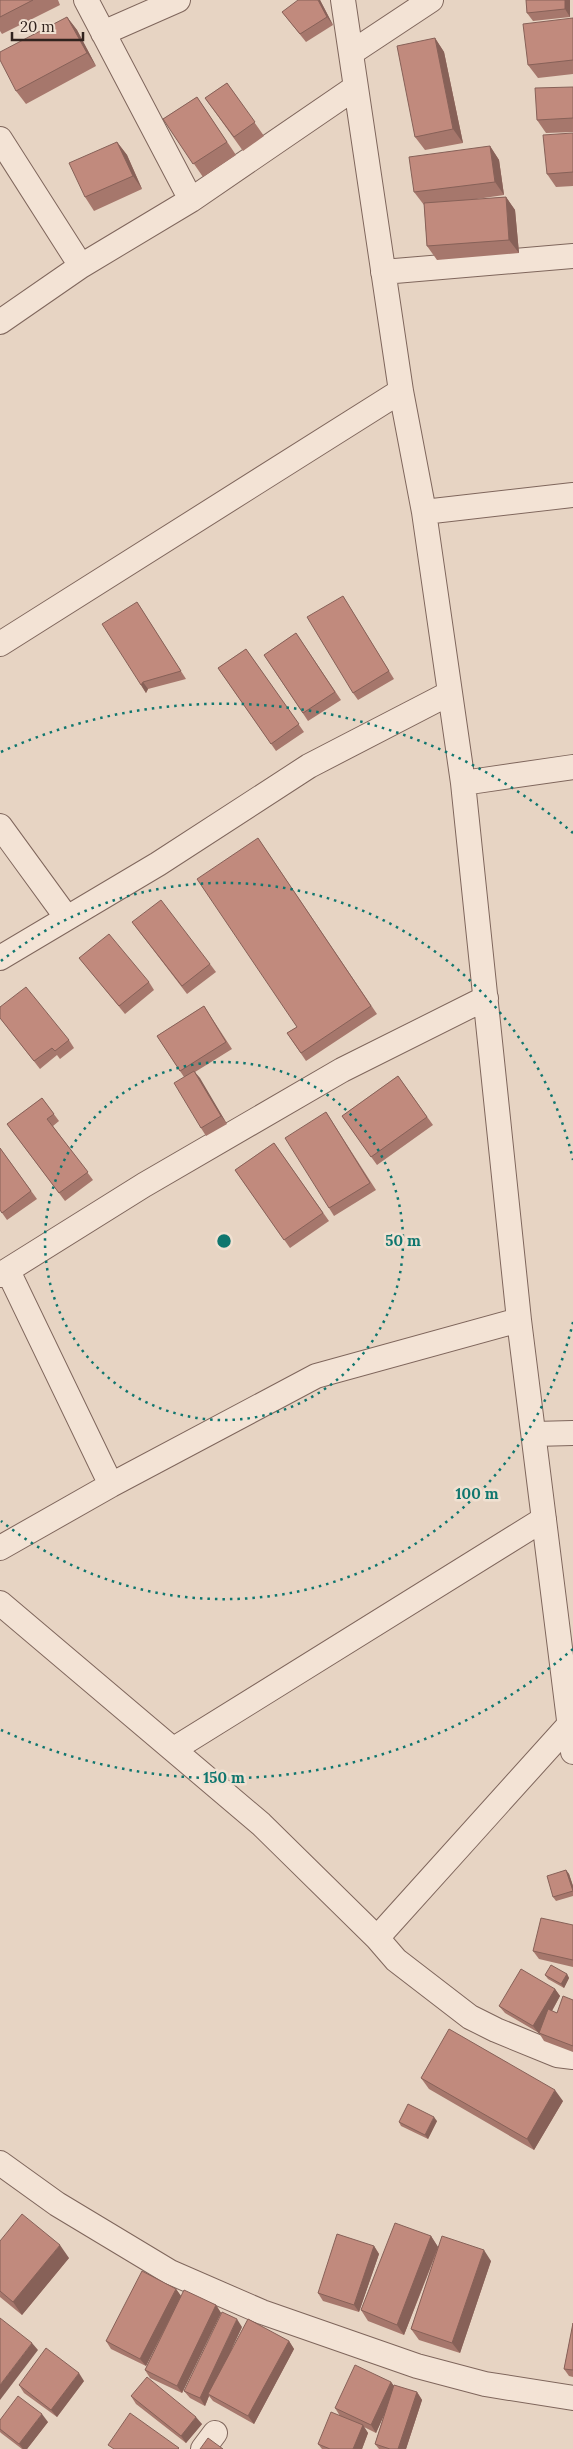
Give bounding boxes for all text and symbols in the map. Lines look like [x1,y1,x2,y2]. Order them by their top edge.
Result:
scale bar [12,10,84,42]
text: 20 m [20,17,55,36]
text: 50 m [385,1231,421,1250]
centre of rings [215,1232,233,1250]
text: 100 m [456,1484,499,1503]
text: 150 m [203,1768,245,1787]

